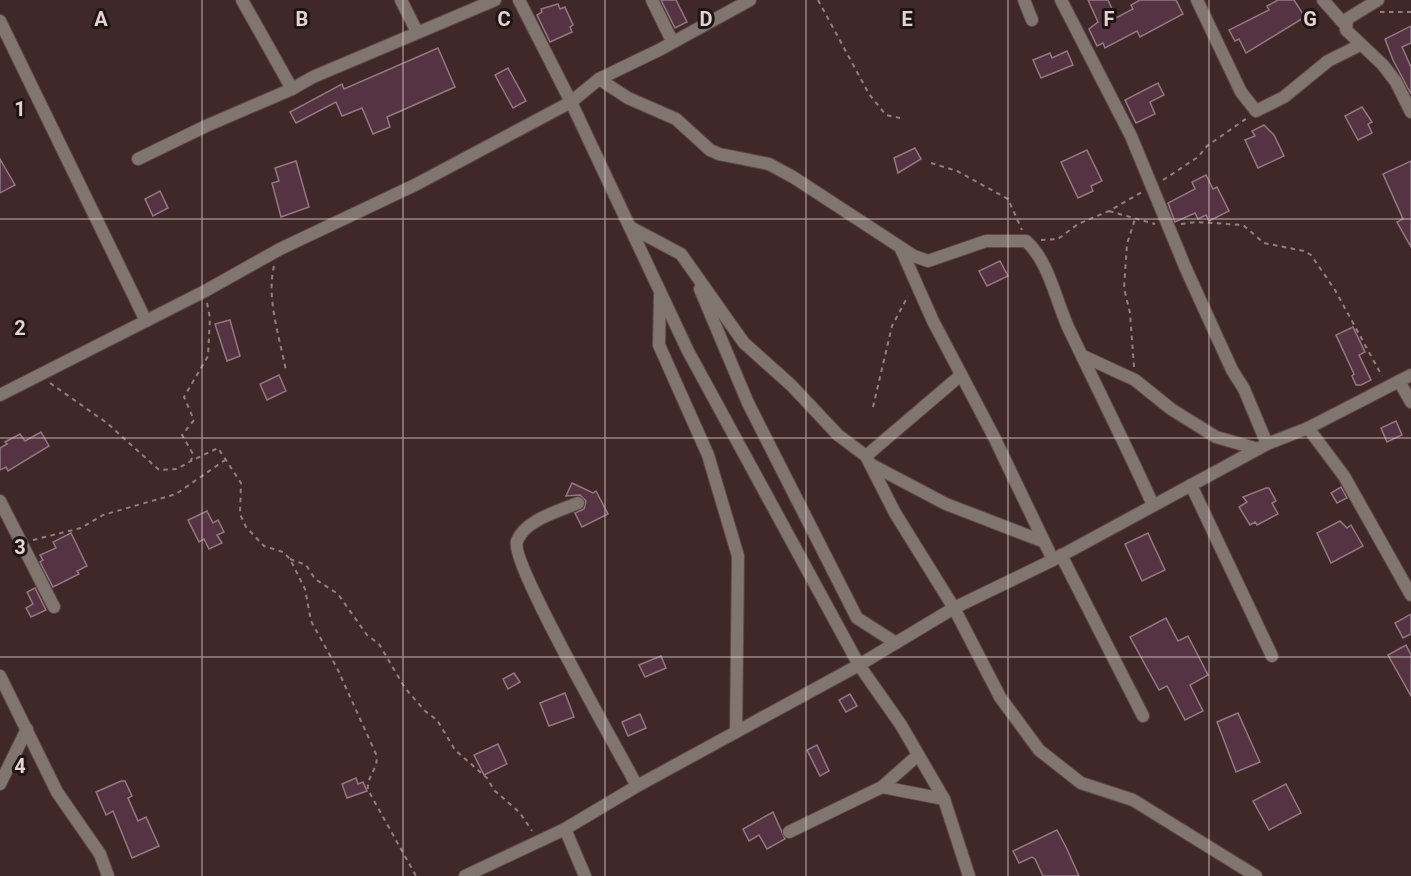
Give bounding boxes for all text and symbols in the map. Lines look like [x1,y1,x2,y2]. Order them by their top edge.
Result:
text: A [94,7,108,31]
text: B [296,7,308,31]
text: C [497,7,511,31]
text: D [700,7,713,31]
text: E [901,7,913,31]
text: F [1104,7,1115,31]
text: G [1303,7,1317,31]
text: 1 [14,97,26,121]
text: 2 [14,316,26,340]
text: 3 [14,535,26,559]
text: 4 [14,754,26,778]

